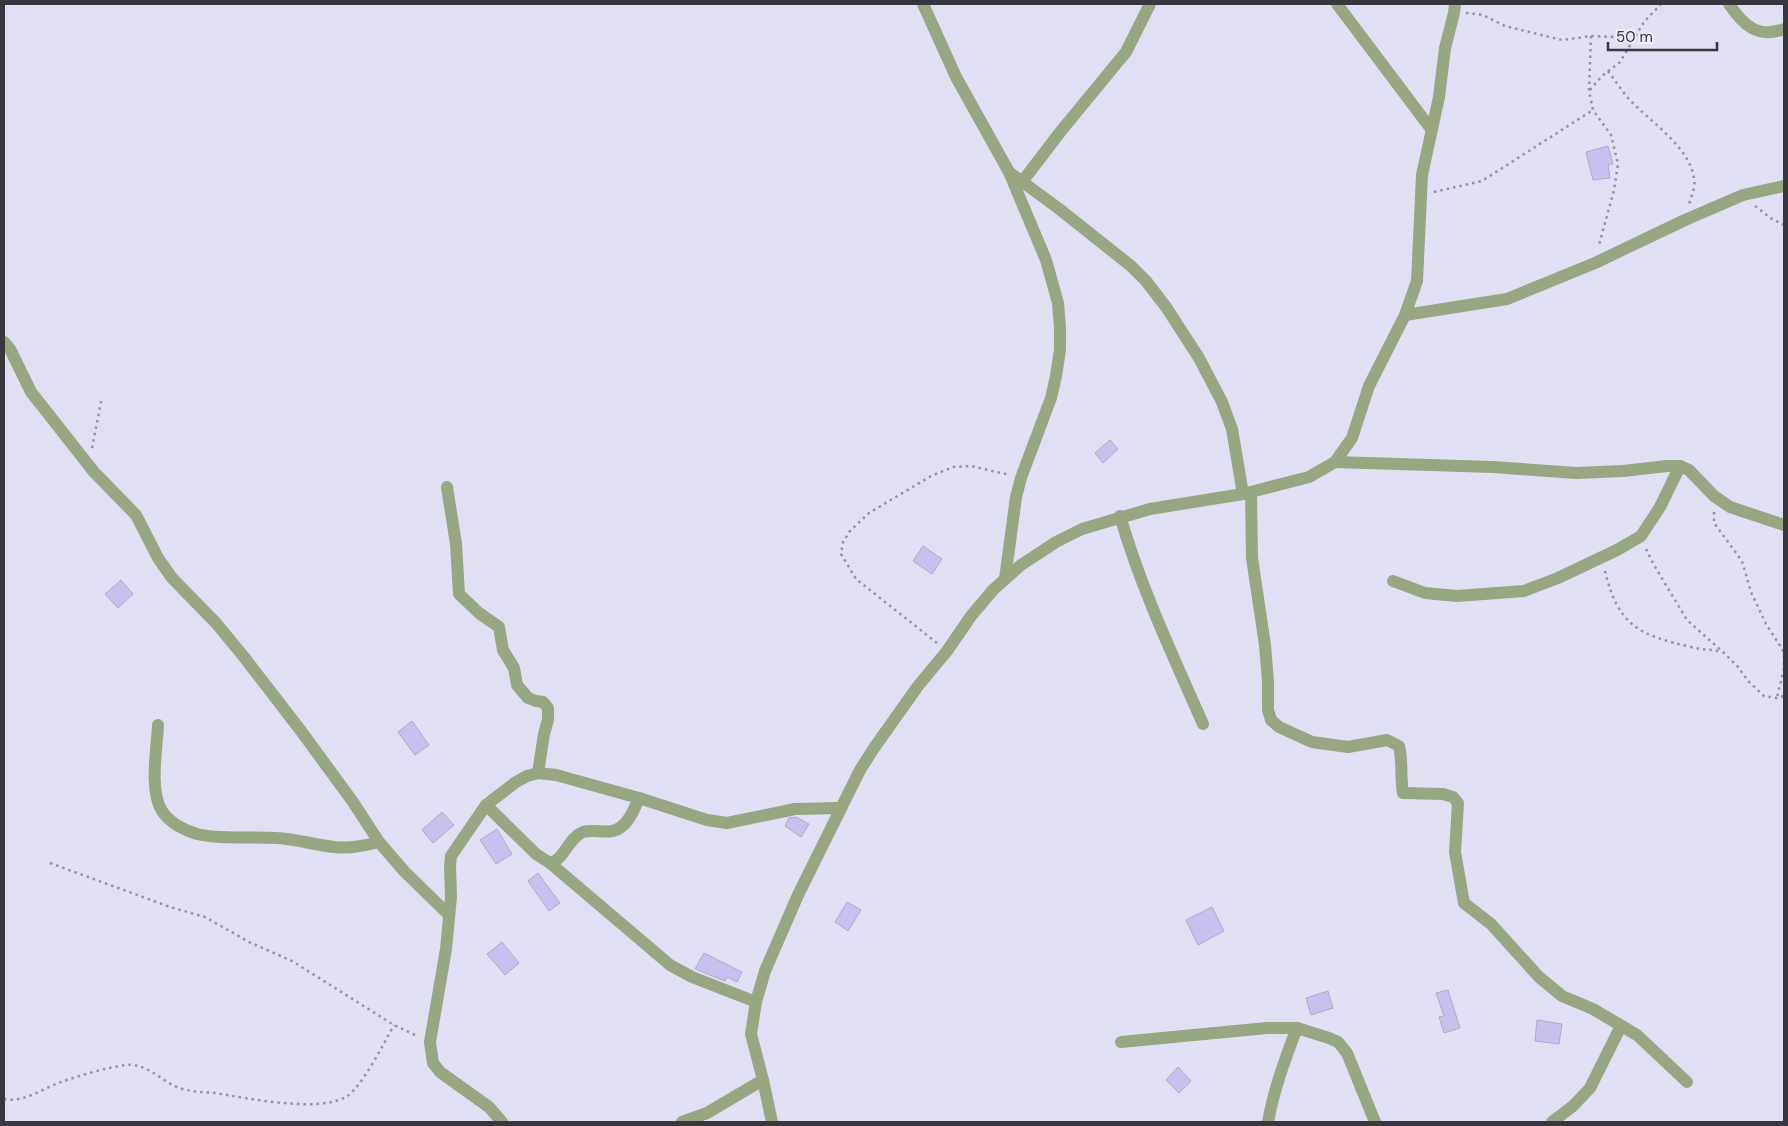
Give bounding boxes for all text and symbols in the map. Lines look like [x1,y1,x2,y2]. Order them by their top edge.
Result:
scale bar [1608,20,1717,52]
text: 50 m [1616,27,1653,47]

